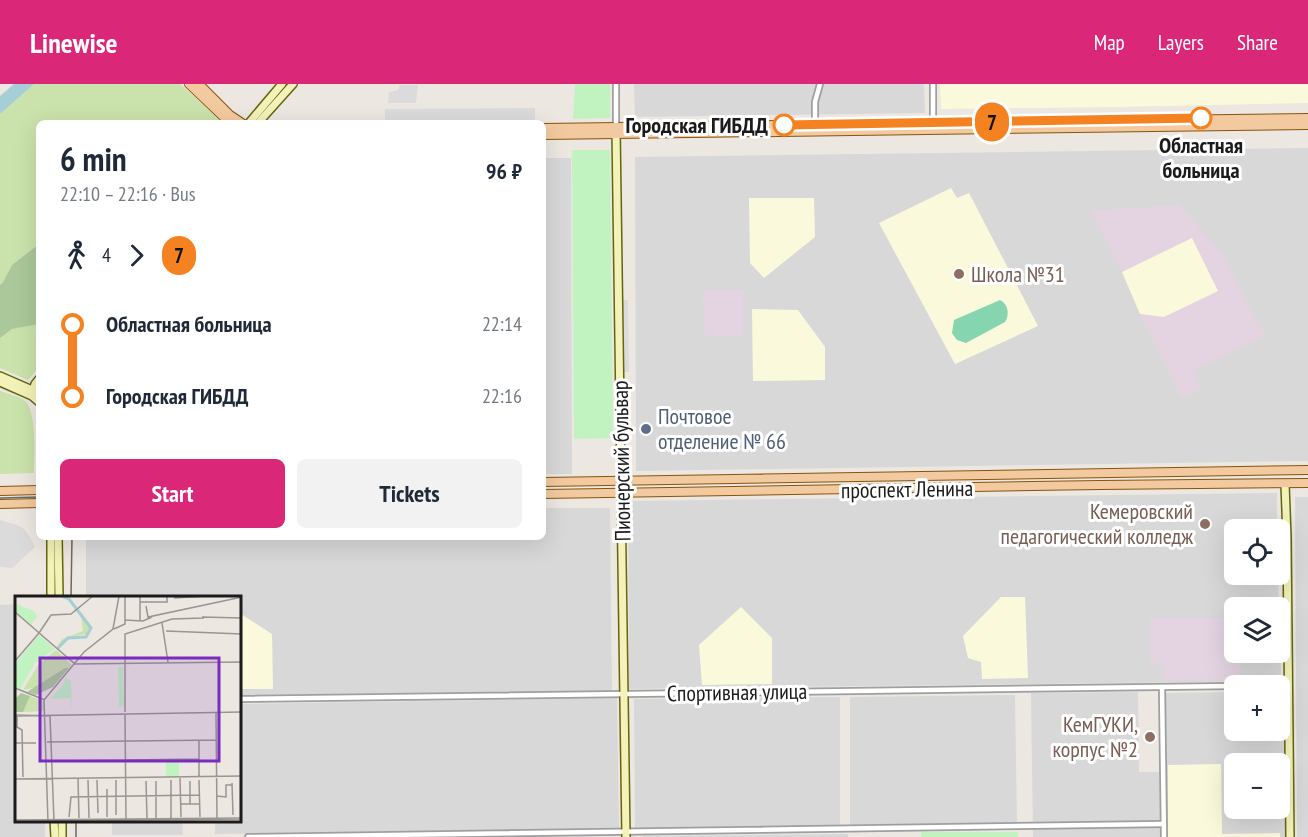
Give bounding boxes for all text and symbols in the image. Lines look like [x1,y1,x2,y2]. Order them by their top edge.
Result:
text: Linewise [30,24,118,61]
text: Map [1094,29,1125,56]
text: Layers [1158,29,1204,56]
text: Share [1237,29,1278,56]
line badge: 7 [972,102,1012,141]
marker: Областная больница [1190,107,1212,129]
text: 7 [987,109,997,136]
place label: Городская ГИБДД [625,111,768,139]
marker: Городская ГИБДД [773,114,795,136]
place label: Областная больница [1159,131,1243,184]
text: 6 min [60,137,127,180]
text: 96 ₽ [486,157,522,185]
text: 22:10 – 22:16 · Bus [60,181,195,207]
icon: walk [60,239,93,272]
icon: forward [120,239,153,272]
text: 4 [102,242,111,268]
text: 7 [174,242,184,269]
place label: Школа №31 [971,260,1065,288]
marker: Школа №31 [952,267,966,281]
text: Областная больница [106,310,272,338]
text: 22:14 [482,311,522,337]
street label: Пионерский бульвар [606,380,636,542]
text: Городская ГИБДД [106,382,249,410]
text: 22:16 [482,383,522,409]
place label: Почтовое отделение № 66 [658,402,786,455]
marker: Почтовое отделение № 66 [639,422,653,436]
button: Start [60,459,285,528]
button: Tickets [297,459,522,528]
street label: проспект Ленина [841,474,973,504]
place label: Кемеровский педагогический колледж [1001,497,1193,550]
marker: Кемеровский педагогический колледж [1198,517,1212,531]
map controls [1224,519,1290,819]
button: locate [1224,519,1290,585]
inset map [15,596,242,822]
button: layers [1224,597,1290,663]
button: + [1224,675,1290,741]
street label: Спортивная улица [667,677,807,707]
place label: КемГУКИ, корпус №2 [1052,710,1138,763]
marker: КемГУКИ, корпус №2 [1143,730,1157,744]
button: − [1224,753,1290,819]

